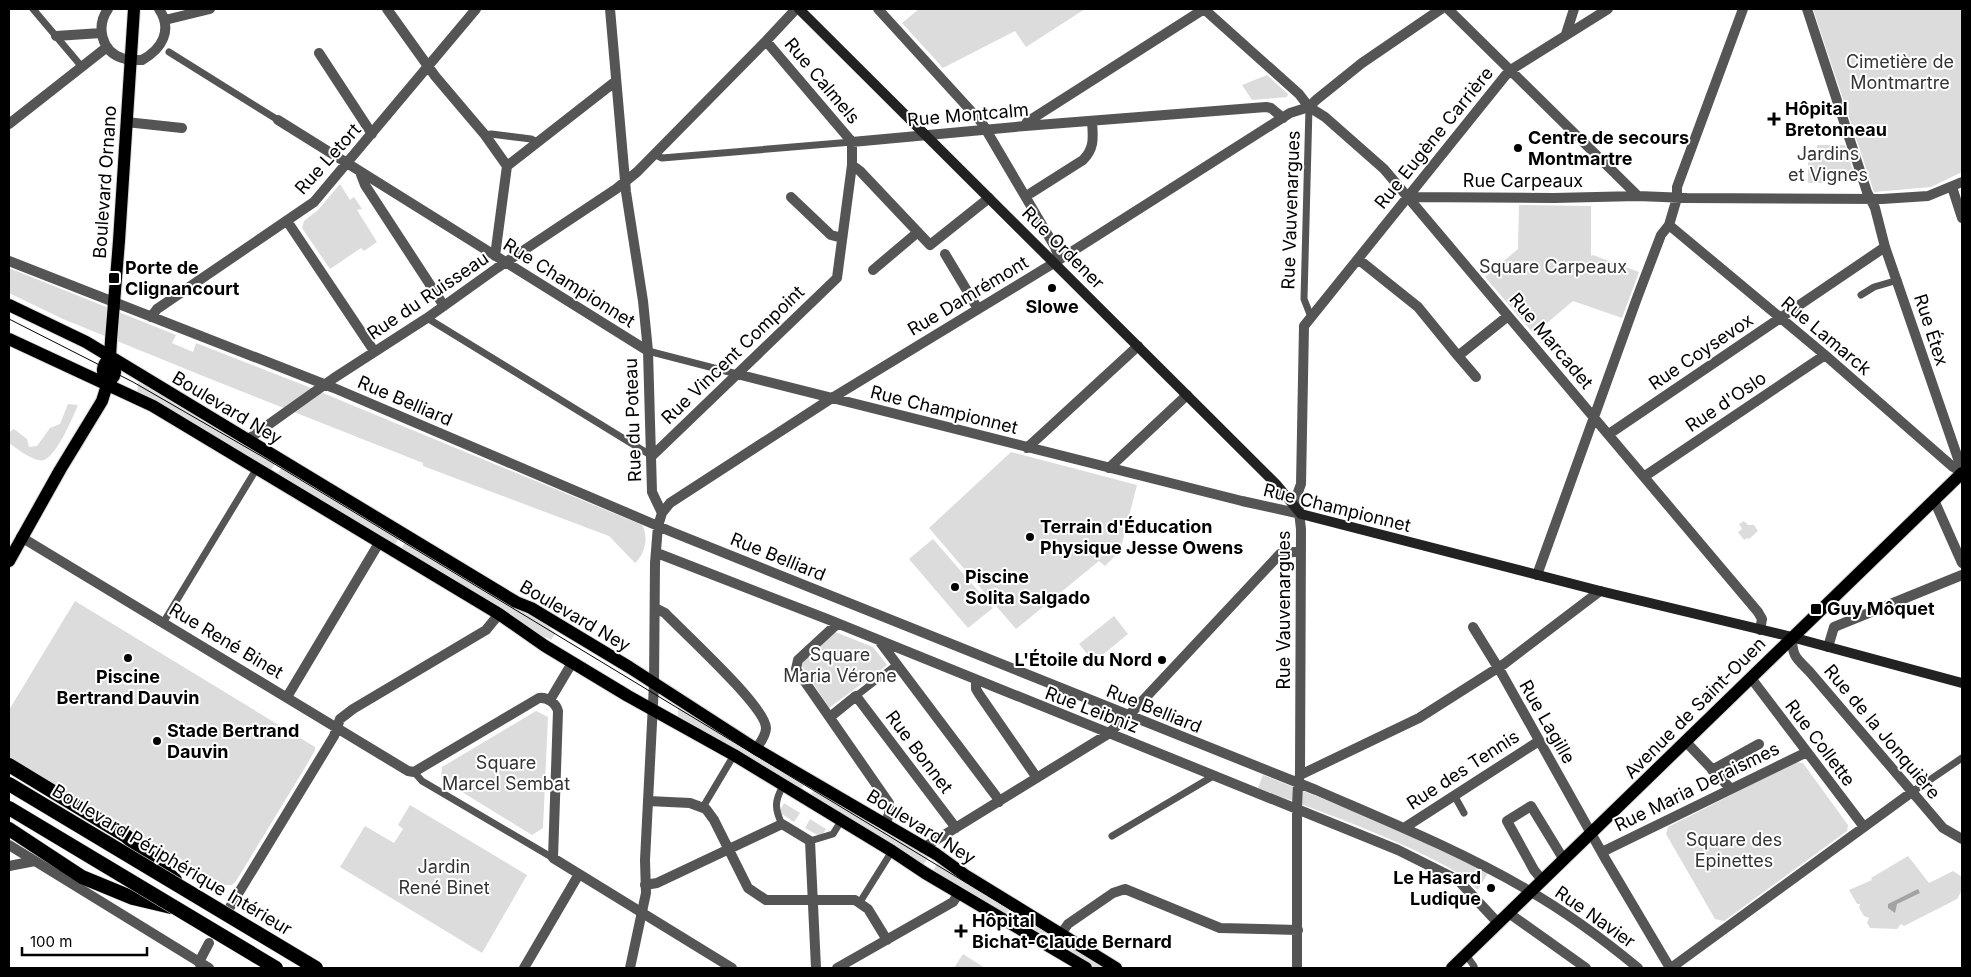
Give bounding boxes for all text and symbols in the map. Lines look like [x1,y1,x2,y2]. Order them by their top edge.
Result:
street label: Rue Calmels [780,34,864,128]
park label: Cimetière de Montmartre [1846,51,1954,93]
street label: Rue Eugène Carrière [1370,63,1497,213]
place label: Hôpital Bretonneau [1785,98,1887,140]
street label: Rue Montcalm [906,99,1030,130]
street label: Boulevard Ornano [89,105,120,259]
marker: Hôpital Bretonneau [1767,112,1781,126]
street label: Rue Letort [290,119,365,198]
place label: Centre de secours Montmartre [1528,127,1689,169]
street label: Rue Vauvenargues [1277,130,1304,290]
marker: Centre de secours Montmartre [1512,142,1524,154]
park label: Jardins et Vignes [1788,143,1868,185]
street label: Rue Carpeaux [1463,170,1583,191]
street label: Rue Ordener [1018,202,1109,293]
street label: Rue Championnet [500,234,639,332]
street label: Rue du Ruisseau [363,247,492,344]
street label: Rue Damrémont [904,251,1032,340]
park label: Square Carpeaux [1479,256,1627,277]
place label: Porte de Clignancourt [125,257,240,299]
marker: Porte de Clignancourt [107,271,121,285]
street label: Rue Vincent Compoint [657,281,808,428]
marker: Slowe [1046,282,1058,294]
street label: Rue Marcadet [1505,288,1598,393]
street label: Rue Étex [1910,291,1954,369]
street label: Rue Lamarck [1777,292,1876,379]
place label: Slowe [1025,296,1079,317]
street label: Rue Coysevox [1645,309,1757,394]
street label: Rue du Poteau [620,358,645,482]
street label: Boulevard Ney [169,367,286,449]
street label: Rue d'Oslo [1681,367,1770,436]
street label: Rue Belliard [355,371,456,430]
street label: Rue Championnet [868,381,1020,438]
street label: Rue Championnet [1261,479,1413,536]
place label: Terrain d'Éducation Physique Jesse Owens [1040,516,1243,558]
street label: Rue Belliard [728,528,829,585]
street label: Rue Vauvenargues [1273,530,1294,690]
marker: Terrain d'Éducation Physique Jesse Owens [1024,531,1036,543]
place label: Piscine Solita Salgado [965,566,1090,608]
street label: Boulevard Ney [516,575,634,656]
marker: Piscine Solita Salgado [949,581,961,593]
street label: Rue René Binet [166,598,287,683]
place label: Guy Môquet [1827,598,1935,619]
marker: Guy Môquet [1809,602,1823,616]
street label: Avenue de Saint-Ouen [1620,633,1770,783]
park label: Square Maria Vérone [783,644,897,686]
place label: L'Étoile du Nord [1014,649,1152,670]
marker: Piscine Bertrand Dauvin [122,652,134,664]
marker: L'Étoile du Nord [1156,654,1168,666]
street label: Rue de la Jonquière [1820,660,1945,803]
place label: Piscine Bertrand Dauvin [57,666,199,708]
street label: Rue Lagille [1515,676,1580,767]
street label: Rue Belliard [1104,680,1205,737]
street label: Rue Leibniz [1042,682,1142,737]
street label: Rue Collette [1781,695,1860,790]
street label: Rue Bonnet [882,706,957,797]
place label: Stade Bertrand Dauvin [167,720,299,762]
street label: Rue des Tennis [1403,725,1523,814]
marker: Stade Bertrand Dauvin [151,735,163,747]
street label: Rue Maria Deraismes [1611,737,1783,836]
park label: Square Marcel Sembat [442,752,570,794]
street label: Boulevard Périphérique Intérieur [49,780,296,940]
street label: Boulevard Ney [863,785,980,868]
park label: Square des Epinettes [1686,829,1782,871]
park label: Jardin René Binet [398,856,490,898]
place label: Le Hasard Ludique [1393,867,1481,909]
street label: Rue Navier [1551,881,1640,952]
marker: Le Hasard Ludique [1485,882,1497,894]
place label: Hôpital Bichat-Claude Bernard [972,910,1172,952]
scale bar [22,924,148,956]
marker: Hôpital Bichat-Claude Bernard [954,924,968,938]
text: 100 m [30,932,72,951]

